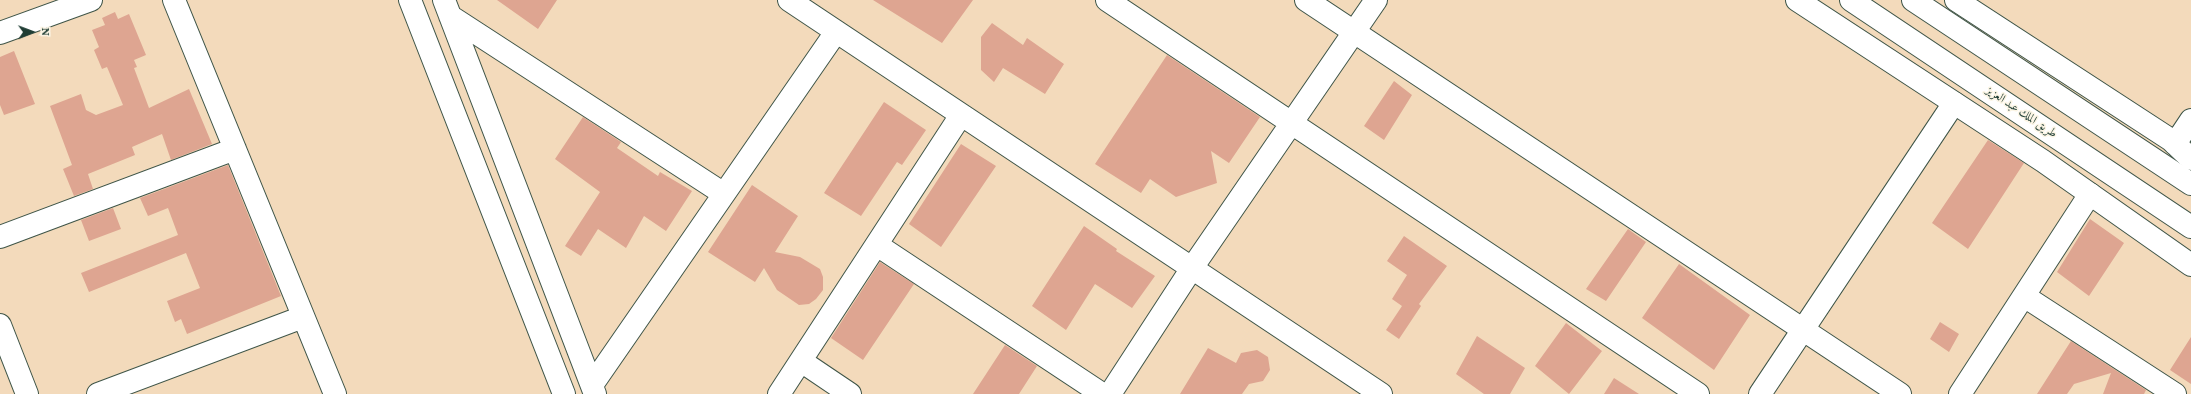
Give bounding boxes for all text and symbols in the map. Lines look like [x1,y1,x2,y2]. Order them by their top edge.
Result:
north arrow [12,12,52,52]
text: N [37,28,52,36]
street label: طريق الملك عبد العزيز [1983,84,2059,142]

